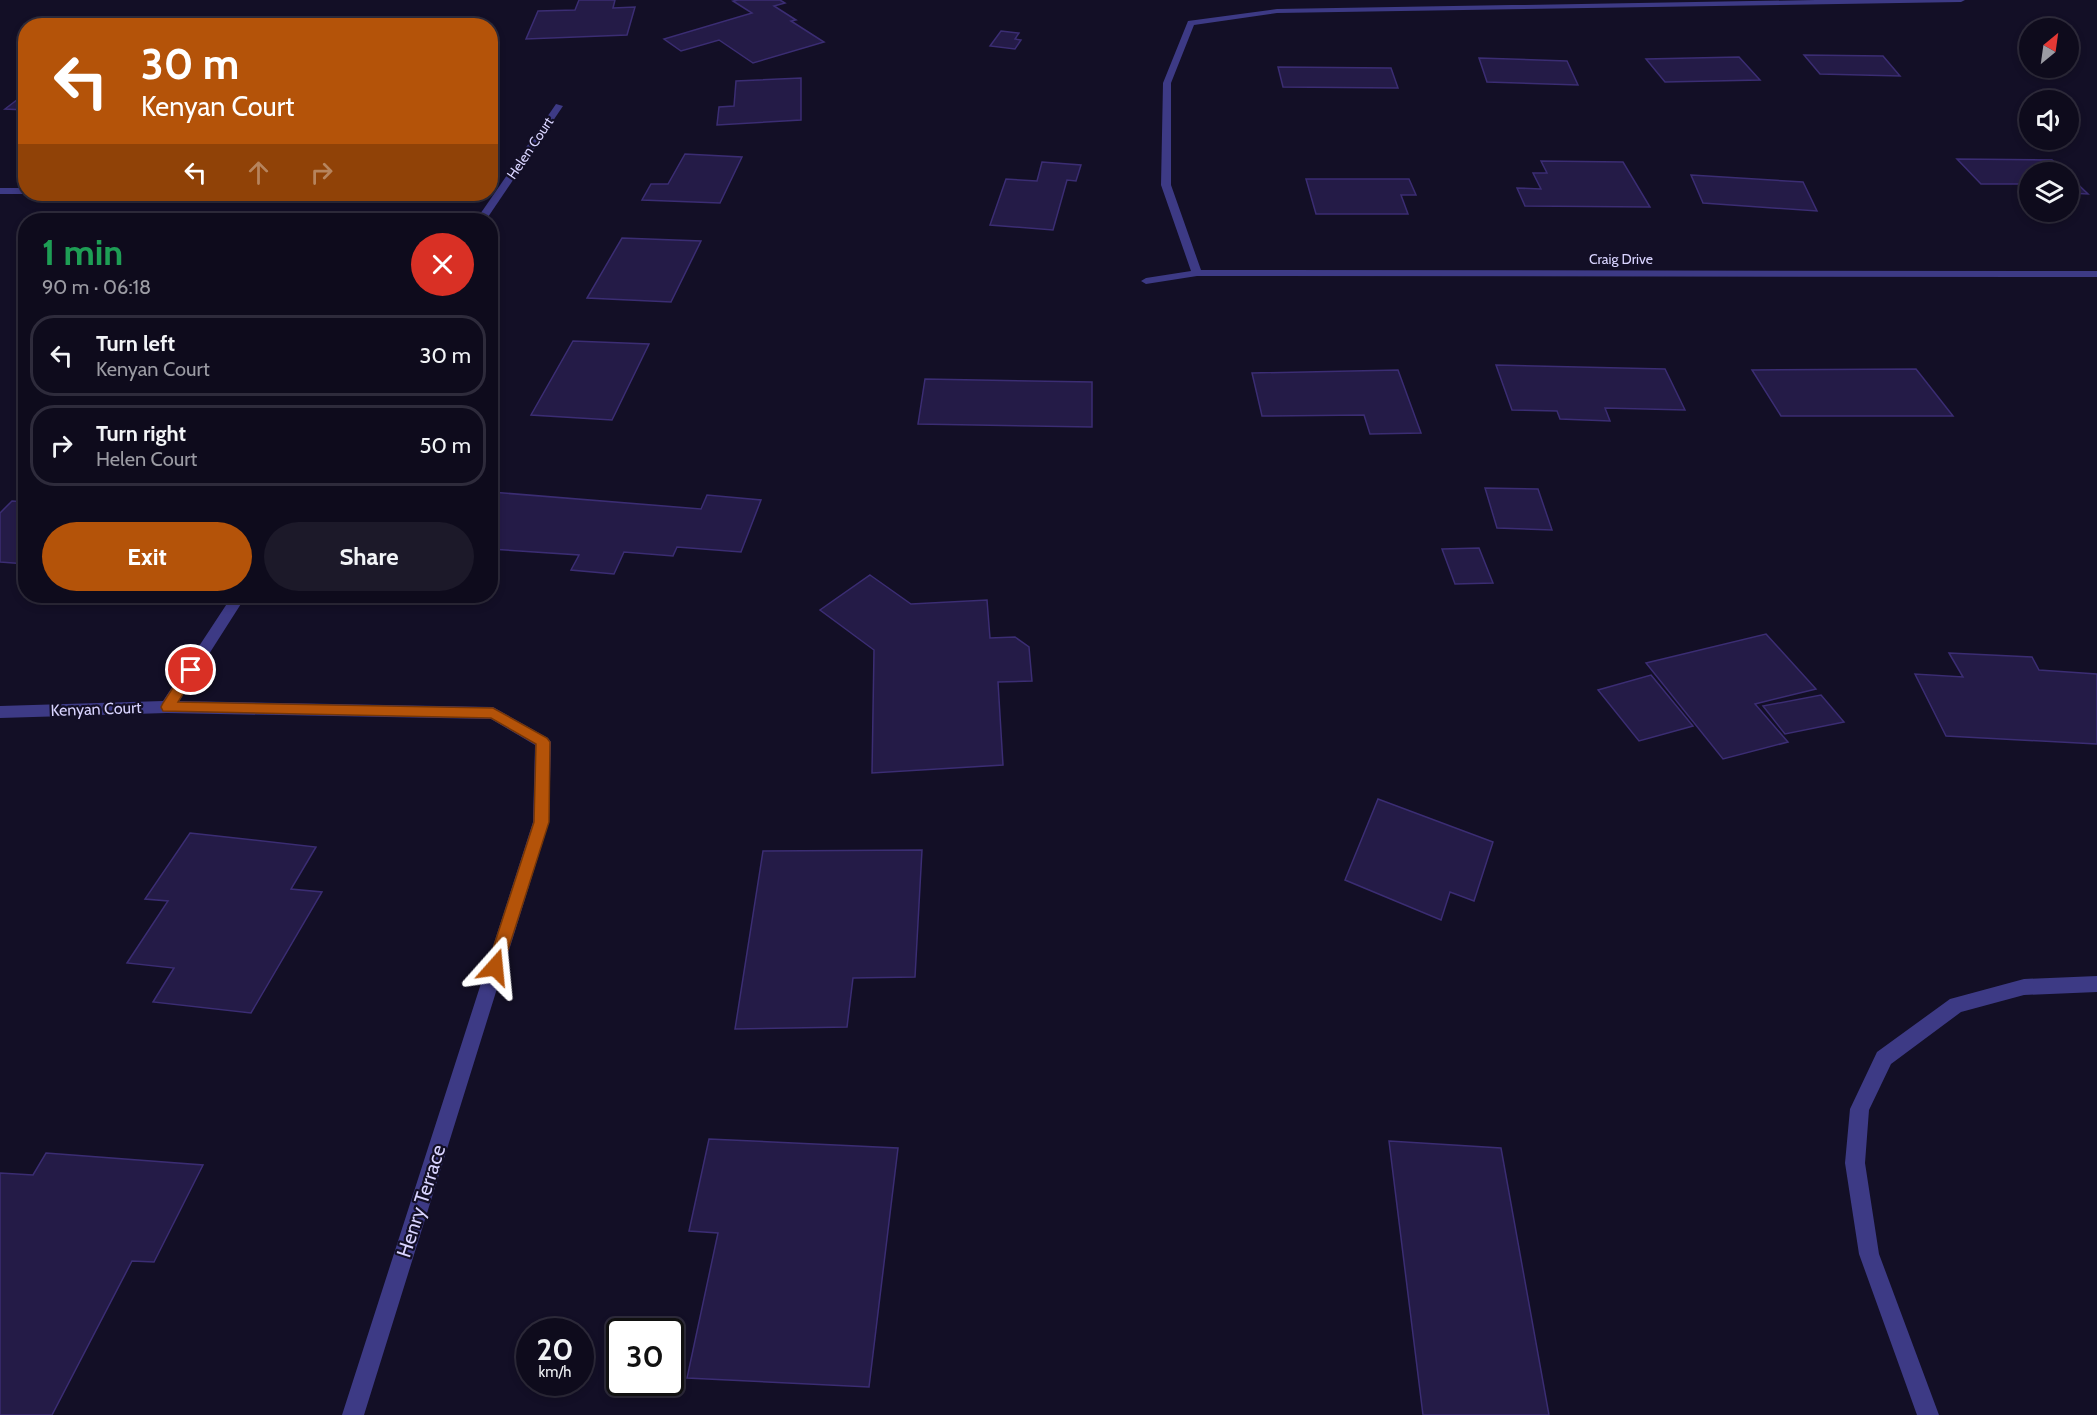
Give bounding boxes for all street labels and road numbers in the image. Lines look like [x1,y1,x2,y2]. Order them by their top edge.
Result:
street label: Helen Court [503,113,557,182]
street label: Craig Drive [1589,250,1653,268]
street label: Kenyan Court [50,698,142,720]
street label: Henry Terrace [392,1142,450,1260]

